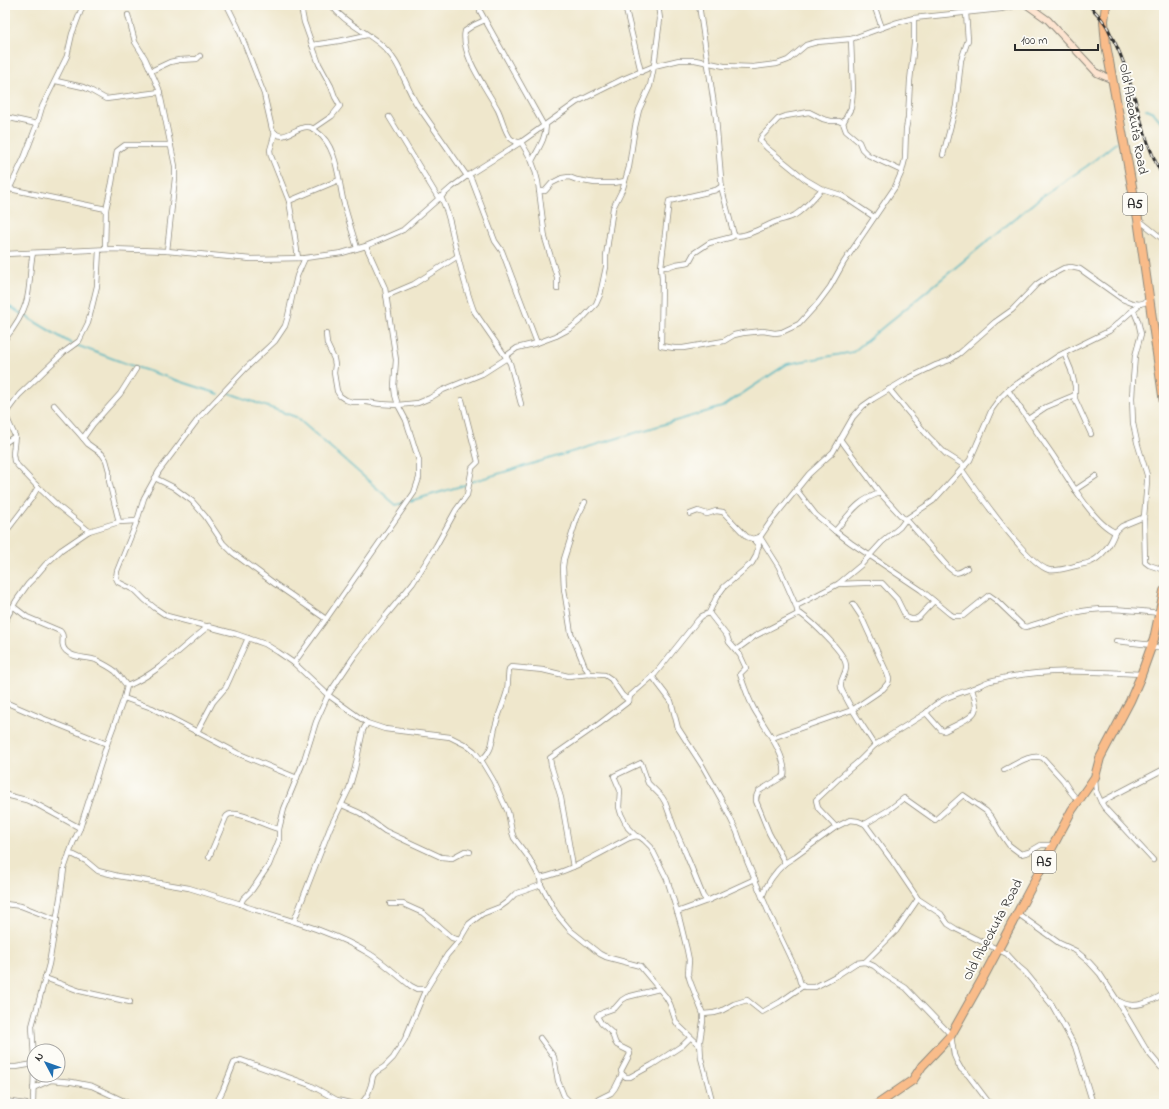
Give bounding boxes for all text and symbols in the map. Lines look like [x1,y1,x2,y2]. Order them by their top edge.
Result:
scale bar [1015,26,1098,52]
text: 100 m [1021,32,1048,50]
street label: Old Abeokuta Road [1113,62,1153,176]
road number: A5 [1123,193,1147,215]
road number: A5 [1032,851,1056,873]
street label: Old Abeokuta Road [957,875,1029,985]
north arrow [26,1043,66,1083]
text: N [31,1049,48,1065]

